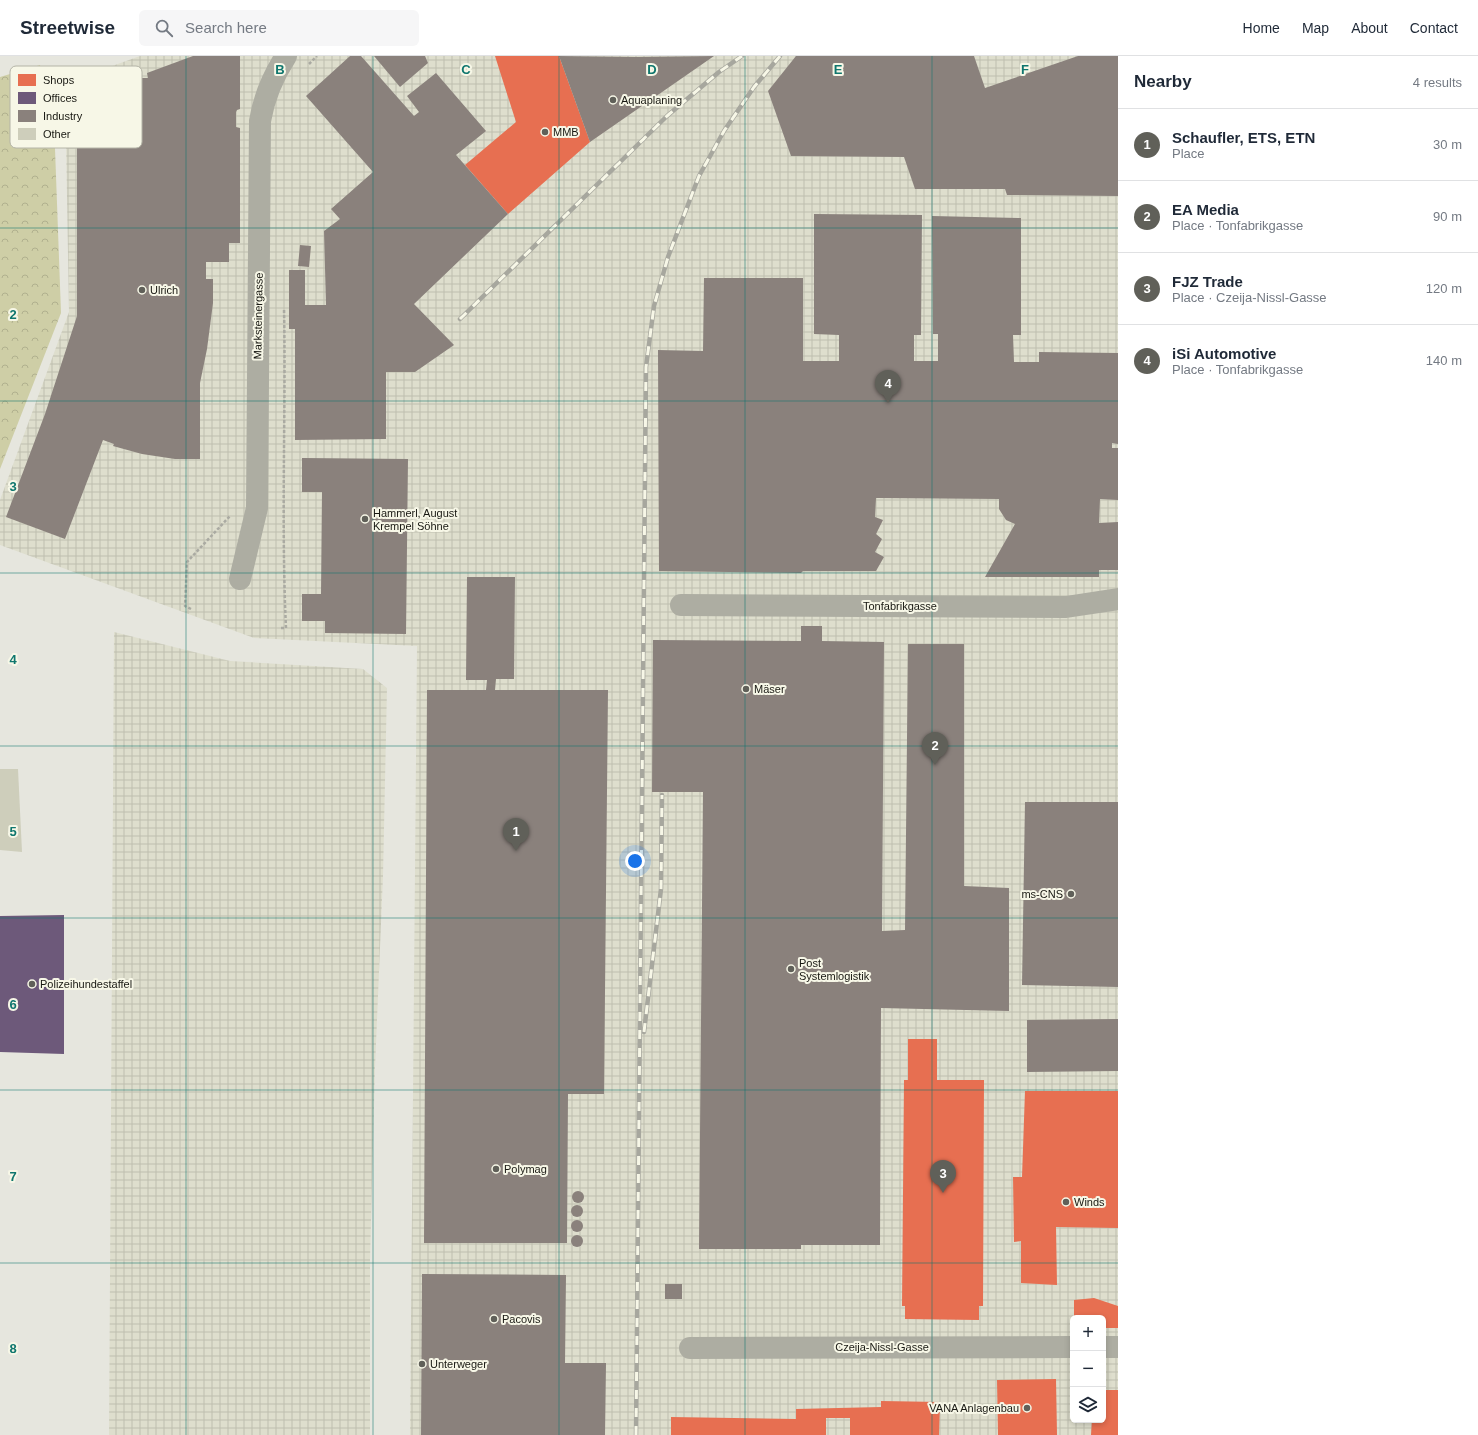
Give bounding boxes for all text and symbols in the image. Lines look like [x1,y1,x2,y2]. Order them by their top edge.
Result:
search box [139,10,419,46]
text: Streetwise [20,17,115,38]
icon: search [153,17,175,39]
text: Search here [185,19,267,36]
text: Home [1243,20,1280,36]
text: Map [1302,20,1329,36]
text: About [1351,20,1388,36]
text: Contact [1410,20,1458,36]
text: B [275,62,285,77]
text: C [461,62,471,77]
text: D [647,62,657,77]
text: E [834,62,843,77]
text: F [1021,62,1029,77]
legend [10,66,142,148]
text: Nearby [1134,72,1192,91]
text: Shops [43,74,75,86]
text: 4 results [1413,75,1462,90]
text: Offices [43,92,78,104]
place label: Aquaplaning [621,94,682,106]
marker: Aquaplaning [608,95,618,105]
text: Industry [43,110,83,122]
place label: MMB [553,126,579,138]
marker: MMB [540,127,550,137]
text: Other [43,128,71,140]
text: Schaufler, ETS, ETN [1172,129,1315,146]
text: 1 [1143,137,1151,152]
text: 30 m [1433,137,1462,152]
text: Place [1172,146,1205,161]
text: EA Media [1172,201,1239,218]
text: 2 [1143,209,1151,224]
text: 90 m [1433,209,1462,224]
text: Place · Tonfabrikgasse [1172,218,1303,233]
street label: Marksteinergasse [251,272,265,360]
text: FJZ Trade [1172,273,1243,290]
text: 3 [1143,281,1151,296]
text: 120 m [1426,281,1462,296]
place label: Ulrich [150,284,178,296]
marker: Ulrich [137,285,147,295]
text: Place · Czeija-Nissl-Gasse [1172,290,1327,305]
text: 2 [9,307,17,322]
text: iSi Automotive [1172,345,1276,362]
text: 4 [1143,353,1151,368]
text: 140 m [1426,353,1462,368]
text: Place · Tonfabrikgasse [1172,362,1303,377]
pin: 4 [875,370,901,403]
text: 3 [9,479,17,494]
place label: Hammerl, August Krempel Söhne [373,507,457,532]
marker: Hammerl, August Krempel Söhne [360,514,370,524]
street label: Tonfabrikgasse [863,600,937,612]
text: 4 [9,652,17,667]
place label: Mäser [754,683,785,695]
marker: Mäser [741,684,751,694]
pin: 2 [922,732,948,765]
pin: 1 [503,818,529,851]
text: 5 [9,824,17,839]
your location [625,851,645,871]
place label: ms-CNS [1021,888,1063,900]
marker: ms-CNS [1066,889,1076,899]
place label: Post Systemlogistik [799,957,870,982]
marker: Post Systemlogistik [786,964,796,974]
place label: Polizeihundestaffel [40,978,132,990]
marker: Polizeihundestaffel [27,979,37,989]
text: 6 [9,997,17,1012]
pin: 3 [930,1160,956,1193]
place label: Polymag [504,1163,547,1175]
marker: Polymag [491,1164,501,1174]
text: 7 [9,1169,17,1184]
place label: Winds [1074,1196,1105,1208]
marker: Winds [1061,1197,1071,1207]
place label: Pacovis [502,1313,541,1325]
marker: Pacovis [489,1314,499,1324]
map controls [1070,1315,1106,1423]
button: + [1070,1315,1106,1351]
text: 8 [9,1341,17,1356]
street label: Czeija-Nissl-Gasse [835,1341,929,1353]
button: − [1070,1351,1106,1387]
place label: Unterweger [430,1358,487,1370]
marker: Unterweger [417,1359,427,1369]
button: layers [1070,1387,1106,1423]
place label: VANA Anlagenbau [929,1402,1019,1414]
marker: VANA Anlagenbau [1022,1403,1032,1413]

